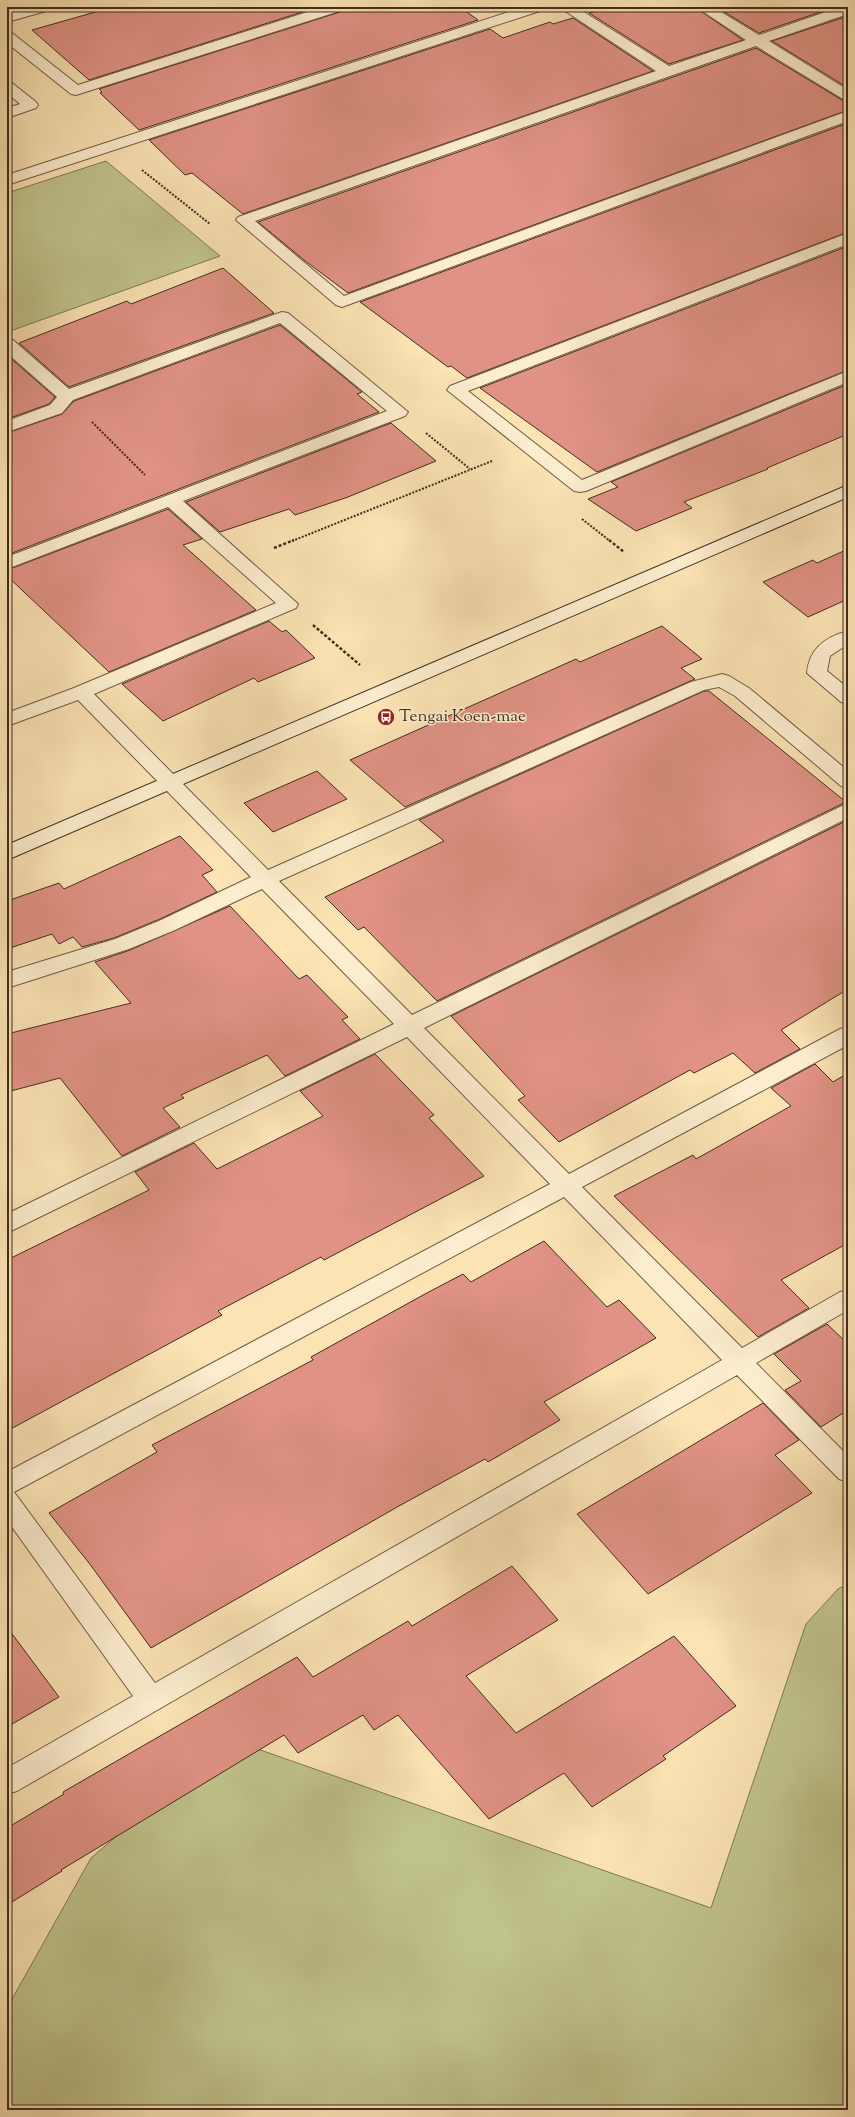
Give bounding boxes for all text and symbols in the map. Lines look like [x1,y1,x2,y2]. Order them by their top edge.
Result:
place label: Tengai Koen-mae [399,705,526,729]
bus stop icon: Tengai Koen-mae [376,707,396,727]

